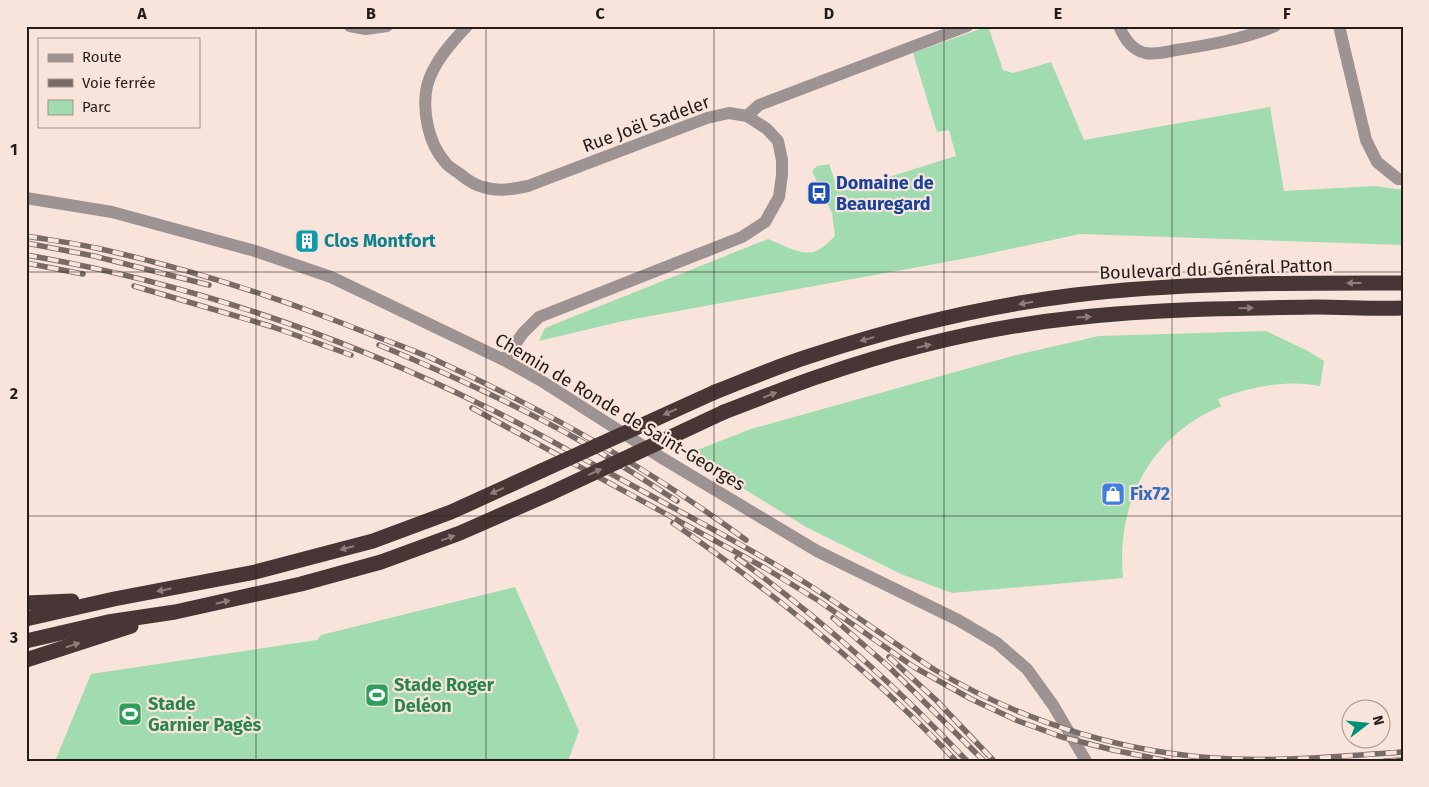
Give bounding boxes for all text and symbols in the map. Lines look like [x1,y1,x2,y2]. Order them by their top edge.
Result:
text: A [136,4,147,23]
text: B [366,4,376,23]
text: C [595,4,605,23]
text: D [824,4,834,23]
text: E [1054,4,1062,23]
text: F [1283,4,1291,23]
legend [38,38,200,128]
text: Route [82,48,122,66]
text: Voie ferrée [82,74,156,92]
street label: Rue Joël Sadeler [579,91,713,157]
text: Parc [82,98,111,116]
text: 1 [10,140,18,159]
place label: Domaine de Beauregard [836,172,934,215]
bus stop icon: Domaine de Beauregard [806,180,832,206]
building icon: Clos Montfort [294,228,320,254]
place label: Clos Montfort [324,230,437,252]
street label: Boulevard du Général Patton [1099,254,1333,284]
one-way arrow [1346,279,1362,287]
one-way arrow [1017,299,1033,307]
one-way arrow [1238,304,1254,312]
one-way arrow [1076,313,1092,321]
street label: Chemin de Ronde de Saint-Georges [491,328,749,496]
one-way arrow [860,335,875,343]
one-way arrow [917,342,932,350]
text: 2 [10,384,18,403]
one-way arrow [762,391,777,398]
one-way arrow [663,408,677,416]
one-way arrow [588,468,602,476]
shop icon: Fix72 [1100,481,1126,507]
place label: Fix72 [1130,483,1170,505]
one-way arrow [490,487,504,495]
one-way arrow [441,534,456,542]
one-way arrow [340,544,355,552]
one-way arrow [155,586,171,594]
one-way arrow [215,598,230,606]
text: 3 [9,628,18,647]
one-way arrow [65,641,80,648]
place label: Stade Roger Deléon [394,674,495,717]
sports icon: Stade Roger Deléon [364,682,390,708]
place label: Stade Garnier Pagès [148,693,262,736]
north arrow [1342,700,1392,750]
sports icon: Stade Garnier Pagès [117,701,143,727]
text: N [1369,714,1387,727]

